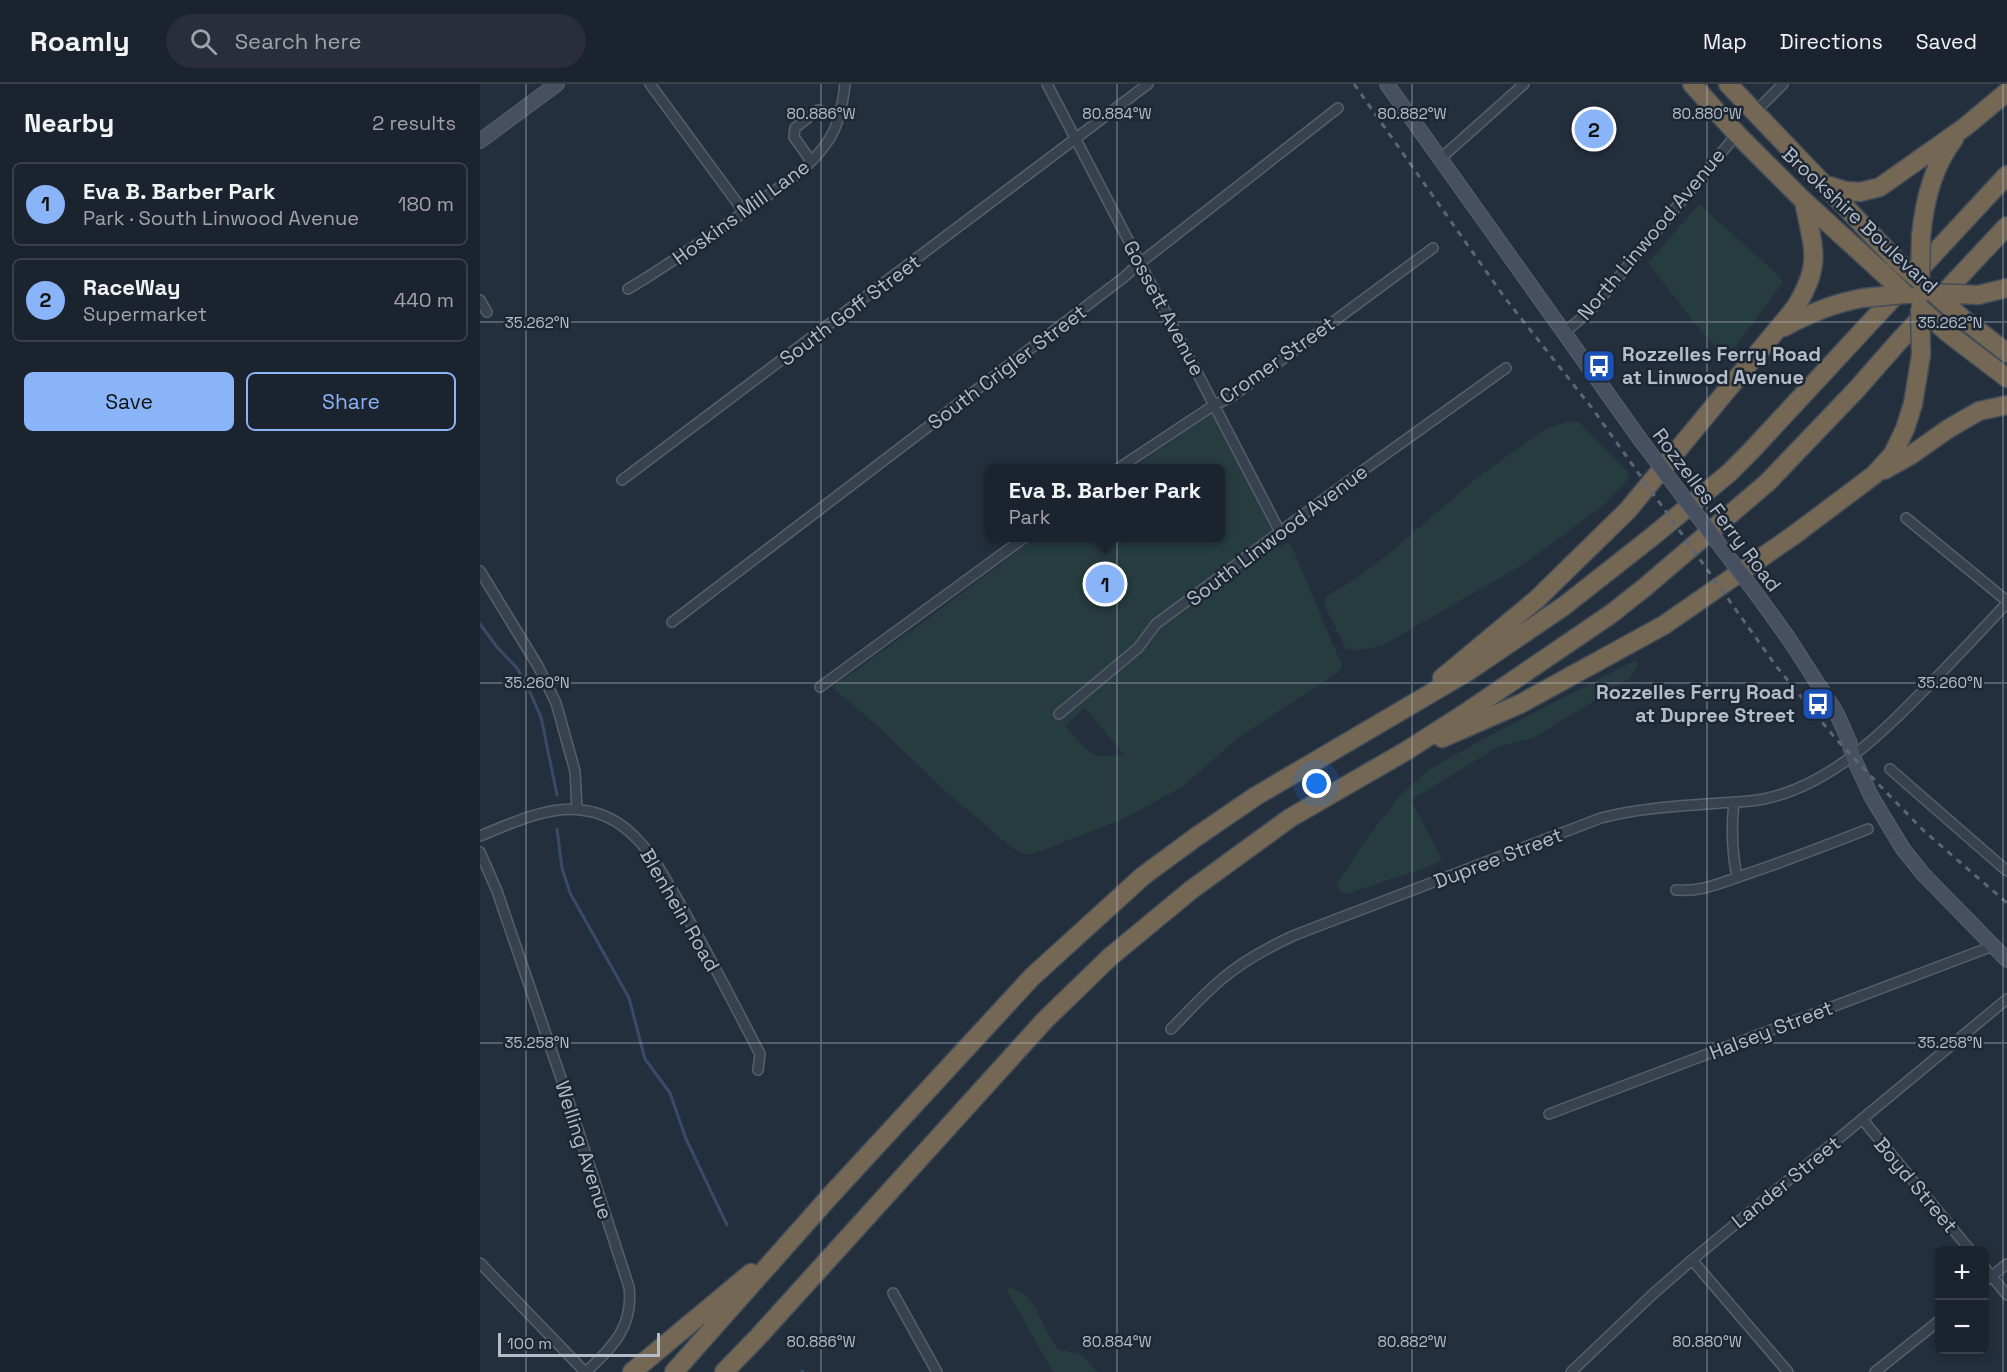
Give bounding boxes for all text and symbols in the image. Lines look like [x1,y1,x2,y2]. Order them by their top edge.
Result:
search box [166,14,586,68]
text: Roamly [30,23,130,59]
icon: search [187,25,220,58]
text: Search here [235,27,361,55]
text: Map [1703,28,1747,55]
text: Directions [1780,28,1883,55]
text: Saved [1916,28,1977,55]
text: 80.886°W [786,104,856,123]
text: 80.884°W [1082,104,1152,123]
text: 80.882°W [1377,104,1447,123]
text: 80.880°W [1672,104,1742,123]
text: Nearby [24,106,114,140]
pin: 2 [1574,106,1614,152]
text: 2 results [372,110,456,136]
street label: Brookshire Boulevard [1777,141,1943,299]
street label: North Linwood Avenue [1571,143,1731,325]
street label: Hoskins Mill Lane [667,153,815,271]
text: Eva B. Barber Park [83,177,275,205]
text: 1 [41,191,50,217]
text: 180 m [398,191,454,217]
text: Park · South Linwood Avenue [83,205,359,231]
street label: Gossett Avenue [1117,236,1211,380]
street label: South Goff Street [774,248,926,372]
text: RaceWay [83,273,181,301]
text: 2 [40,287,51,313]
text: 440 m [394,287,454,313]
street label: South Crigler Street [922,299,1092,435]
text: Supermarket [83,301,207,327]
street label: Cromer Street [1214,311,1340,409]
text: 35.262°N [505,313,569,332]
text: 35.262°N [1918,313,1982,332]
place label: Rozzelles Ferry Road at Linwood Avenue [1622,341,1821,390]
bus stop icon: Rozzelles Ferry Road at Linwood Avenue [1581,348,1617,384]
button: Save [24,372,234,431]
button: Share [246,372,456,431]
street label: Rozzelles Ferry Road [1647,423,1787,597]
street label: South Linwood Avenue [1181,458,1373,612]
popup [985,464,1225,542]
text: Eva B. Barber Park [1009,476,1201,504]
text: Park [1009,504,1050,530]
pin: 1 [1086,562,1124,606]
text: 35.260°N [504,673,570,692]
text: 35.260°N [1917,673,1983,692]
place label: Rozzelles Ferry Road at Dupree Street [1596,679,1795,728]
bus stop icon: Rozzelles Ferry Road at Dupree Street [1800,686,1836,722]
your location [1302,769,1331,798]
street label: Dupree Street [1430,822,1566,894]
street label: Blenhein Road [634,844,726,976]
street label: Halsey Street [1705,994,1837,1066]
text: 35.258°N [505,1033,569,1052]
text: 35.258°N [1918,1033,1982,1052]
street label: Welling Avenue [549,1077,619,1223]
street label: Lander Street [1726,1130,1846,1234]
street label: Boyd Street [1868,1132,1964,1238]
map controls [1935,1246,1989,1354]
button: + [1935,1246,1989,1300]
button: − [1935,1300,1989,1354]
scale bar [498,1330,660,1358]
text: 80.886°W [786,1332,856,1351]
text: 80.884°W [1082,1332,1152,1351]
text: 80.882°W [1377,1332,1447,1351]
text: 80.880°W [1672,1332,1742,1351]
text: 100 m [507,1333,552,1354]

